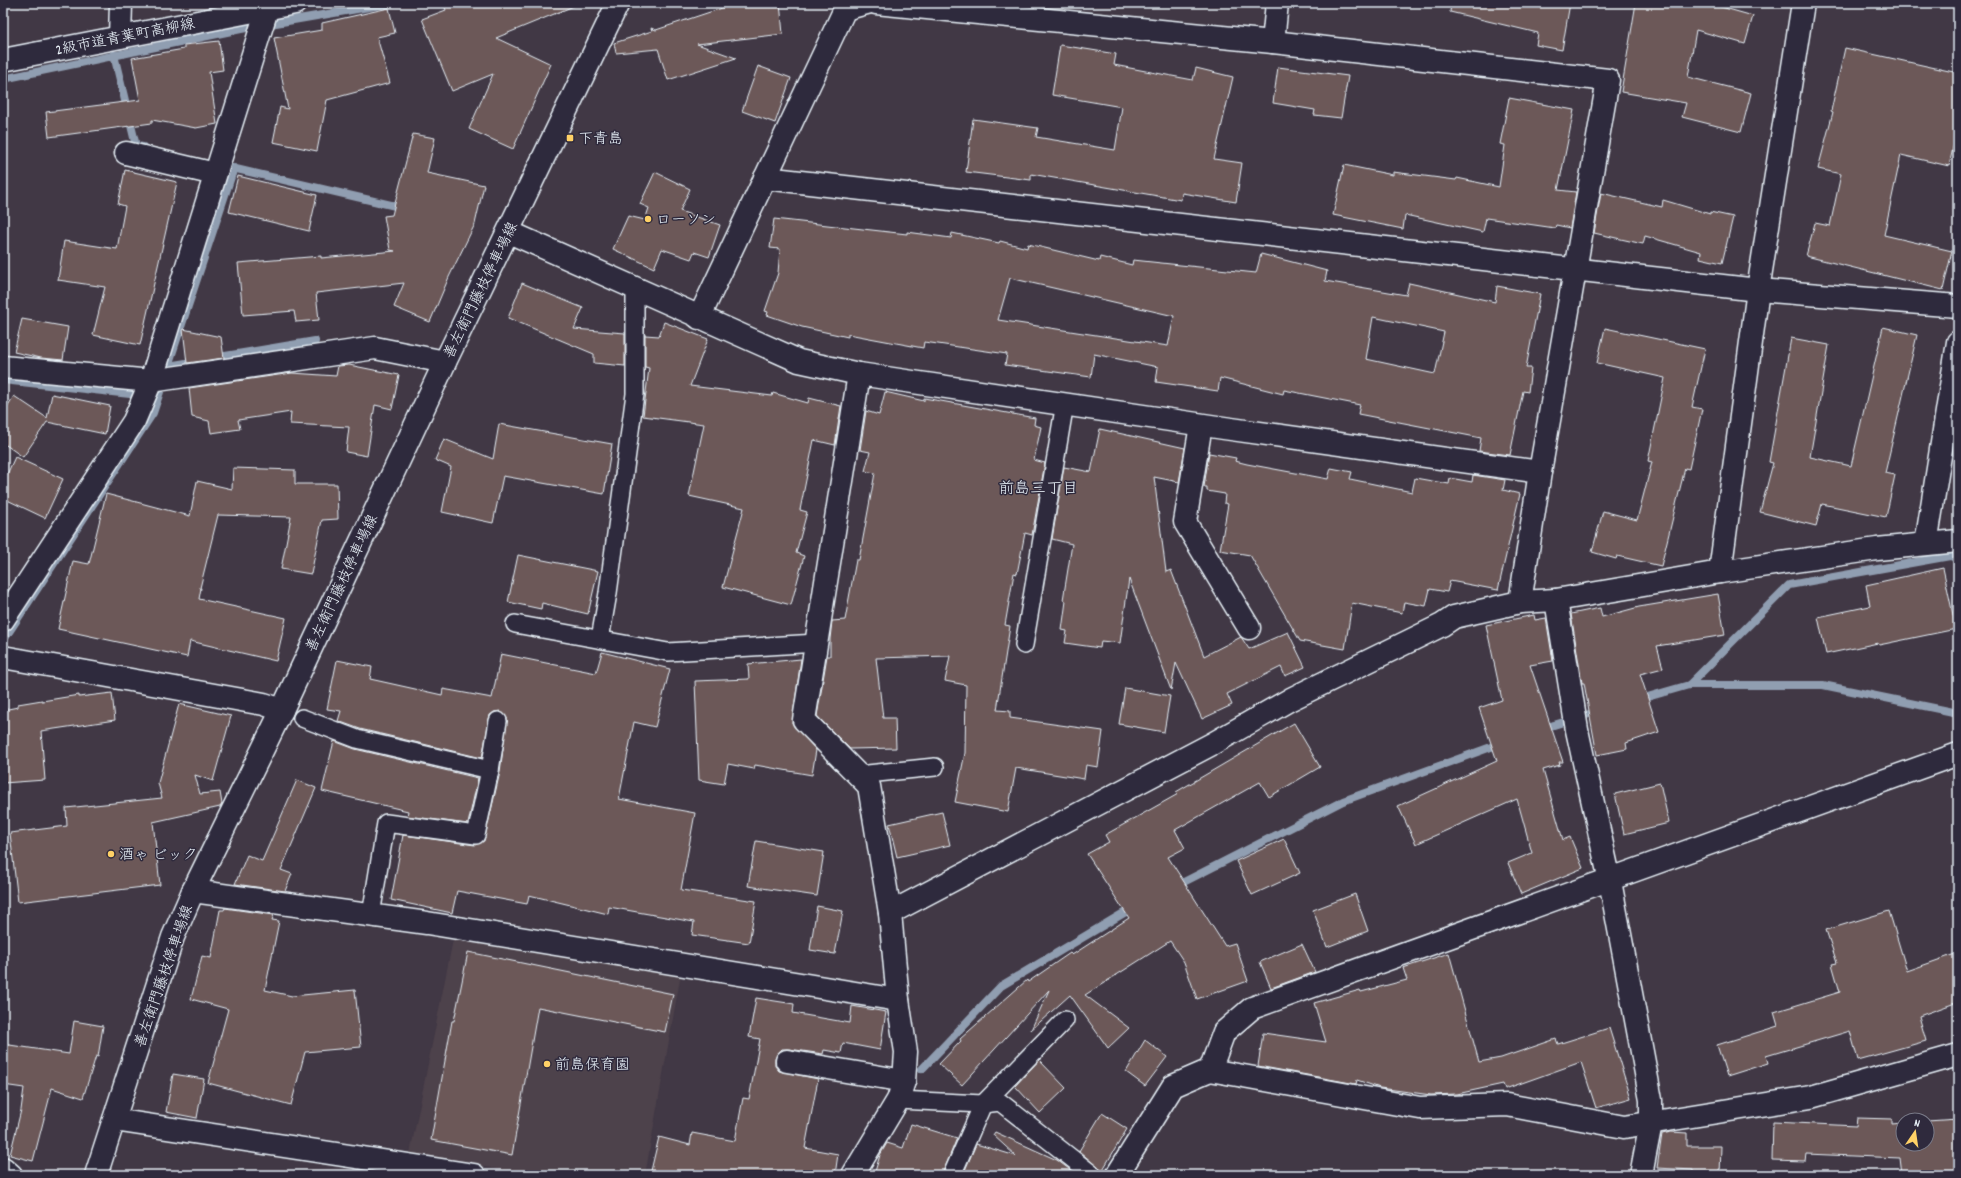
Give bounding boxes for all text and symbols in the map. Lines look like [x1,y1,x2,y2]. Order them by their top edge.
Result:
street label: 2級市道青葉町高柳線 [54,14,197,62]
place label: 下青島 [578,129,623,151]
marker: 下青島 [565,133,575,143]
place label: ローソン [656,210,716,232]
marker: ローソン [643,214,653,224]
street label: 善左衛門藤枝停車場線 [439,219,525,363]
district label: 前島三丁目 [998,478,1078,501]
street label: 善左衛門藤枝停車場線 [301,511,384,656]
place label: 酒ゃ ビック [119,845,197,867]
marker: 酒ゃ ビック [106,849,116,859]
street label: 善左衛門藤枝停車場線 [130,902,200,1051]
place label: 前島保育園 [555,1055,630,1077]
marker: 前島保育園 [542,1059,552,1069]
north arrow [1895,1112,1935,1152]
text: N [1912,1116,1922,1133]

